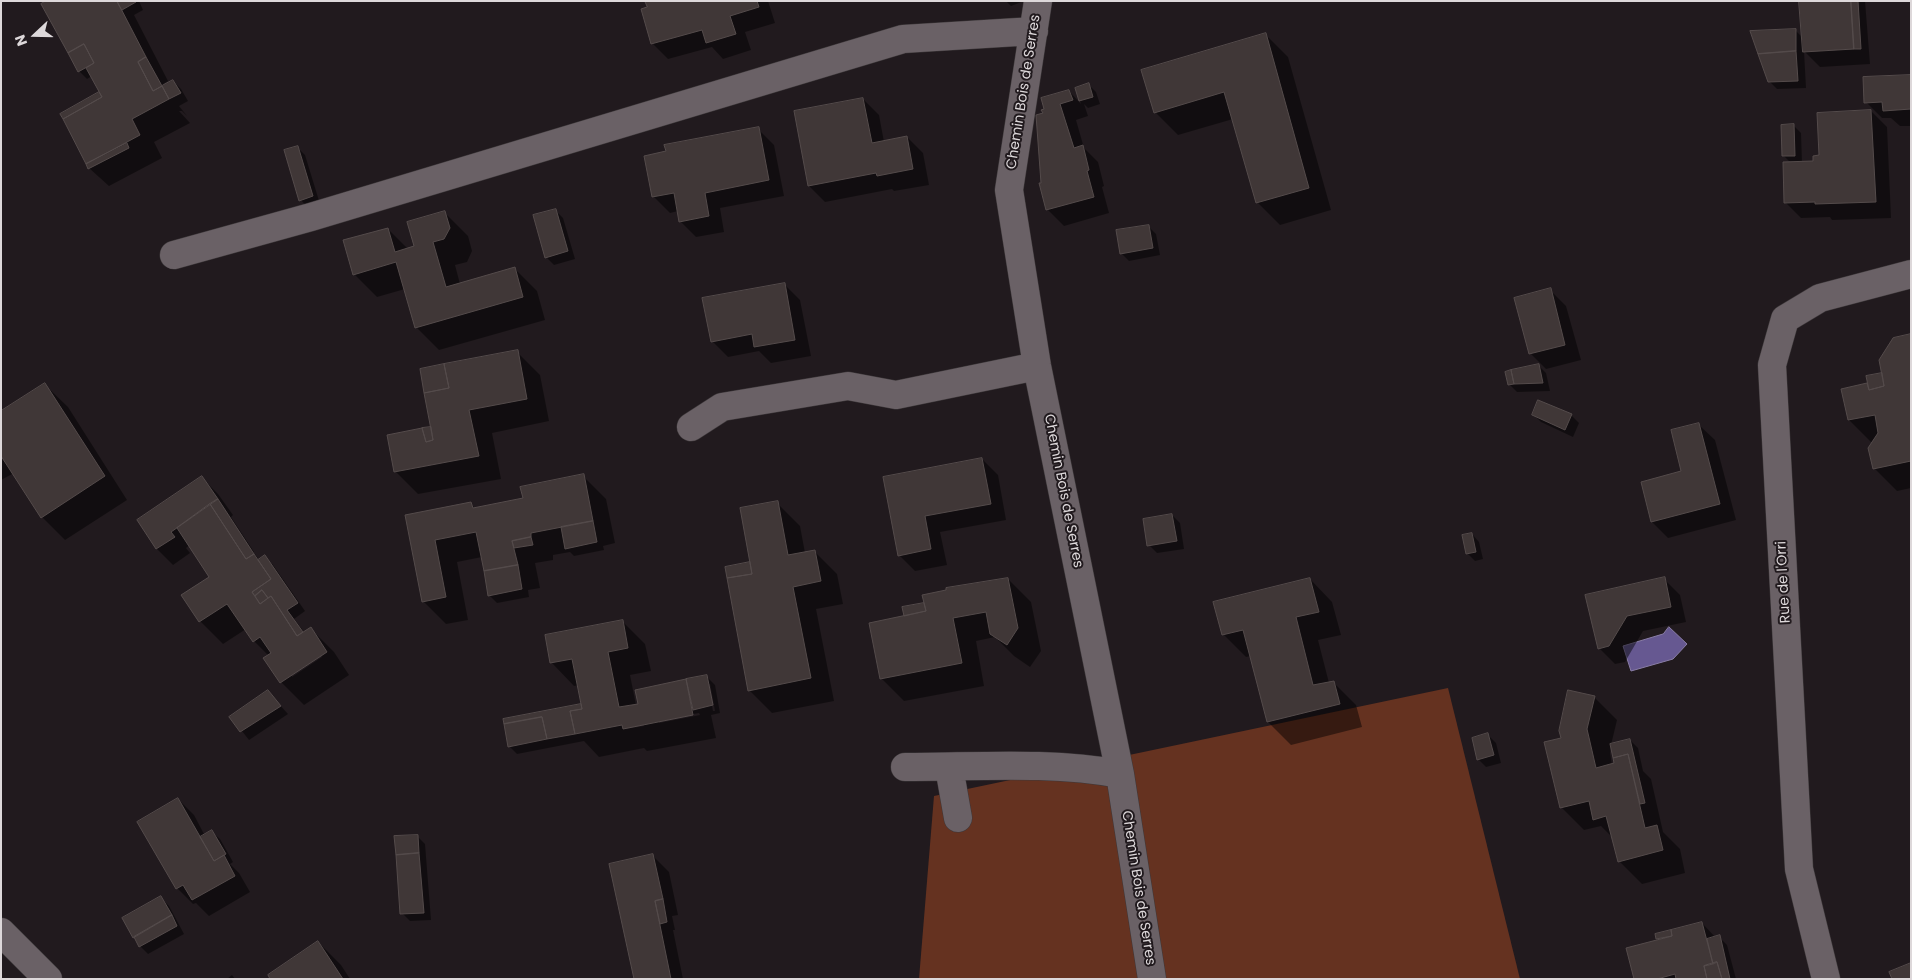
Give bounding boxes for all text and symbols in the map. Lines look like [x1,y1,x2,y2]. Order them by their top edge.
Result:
north arrow [10,10,60,60]
street label: Chemin Bois de Serres [1003,14,1045,170]
text: N [10,32,32,49]
street label: Chemin Bois de Serres [1040,413,1086,569]
street label: Rue de l'Orri [1773,540,1795,624]
street label: Chemin Bois de Serres [1117,810,1159,966]

